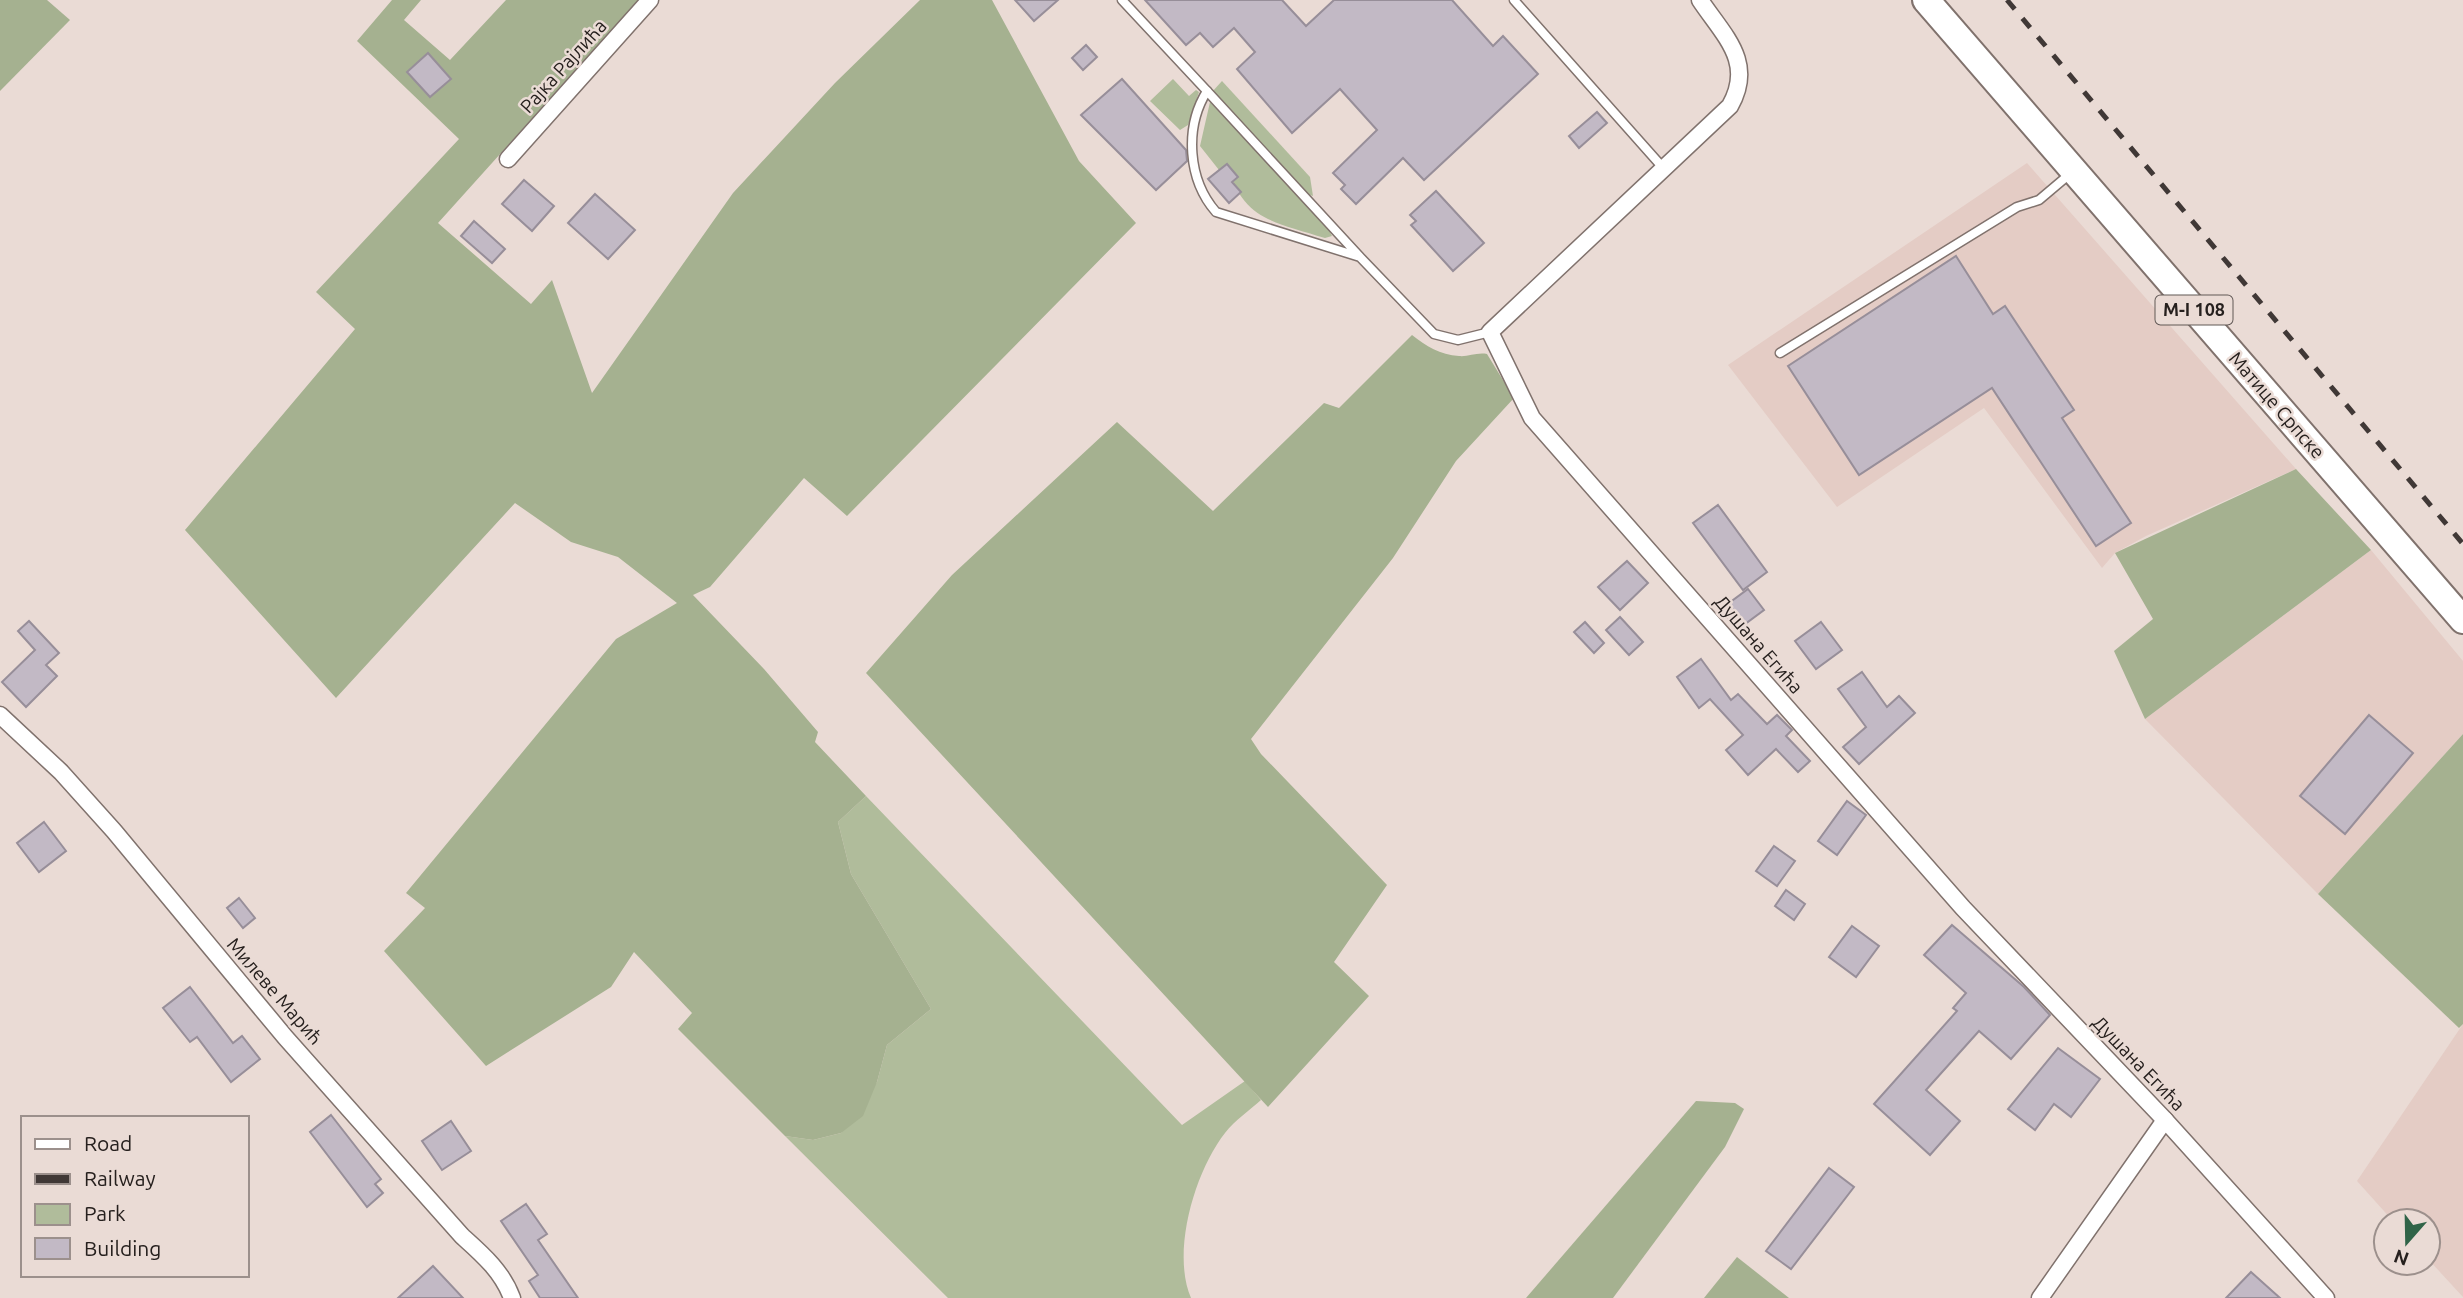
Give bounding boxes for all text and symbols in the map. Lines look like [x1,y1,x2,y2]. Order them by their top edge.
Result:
street label: Рајка Рајлића [515,15,611,117]
road number: M-I 108 [2156,296,2232,324]
street label: Матице Српске [2225,347,2329,463]
street label: Душана Егића [1710,590,1808,698]
street label: Милеве Мaрић [223,933,327,1049]
street label: Душана Егића [2088,1011,2190,1115]
legend [21,1116,248,1277]
text: Road [84,1131,132,1155]
text: Railway [84,1166,156,1190]
text: Park [84,1201,126,1225]
north arrow [2372,1207,2442,1277]
text: Building [84,1236,161,1260]
text: N [2391,1245,2412,1271]

